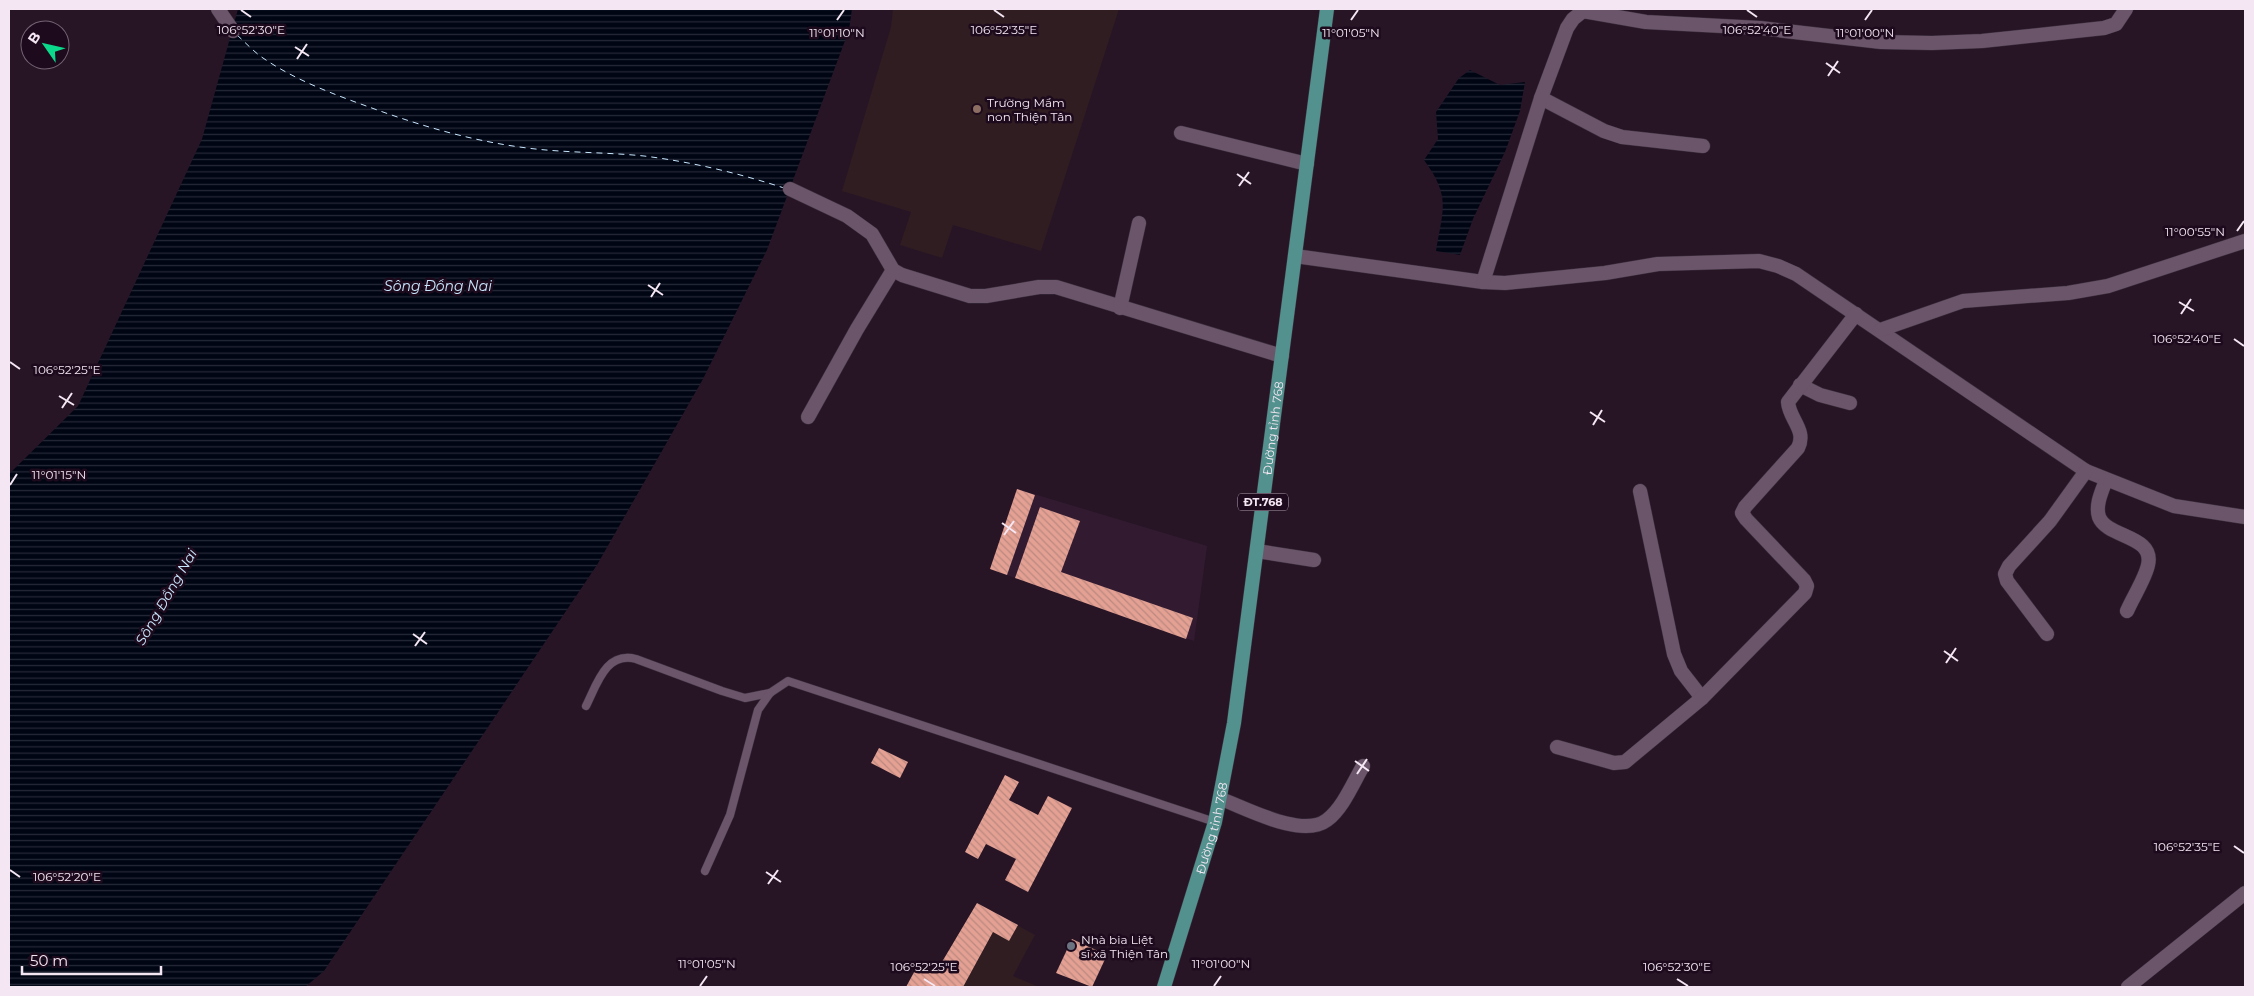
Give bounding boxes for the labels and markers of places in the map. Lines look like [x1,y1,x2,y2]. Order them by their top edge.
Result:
place label: Trường Mầm non Thiện Tân [987,95,1072,124]
marker: Trường Mầm non Thiện Tân [971,103,983,115]
place label: Nhà bia Liệt sĩ xã Thiện Tân [1081,932,1168,961]
marker: Nhà bia Liệt sĩ xã Thiện Tân [1065,940,1077,952]

